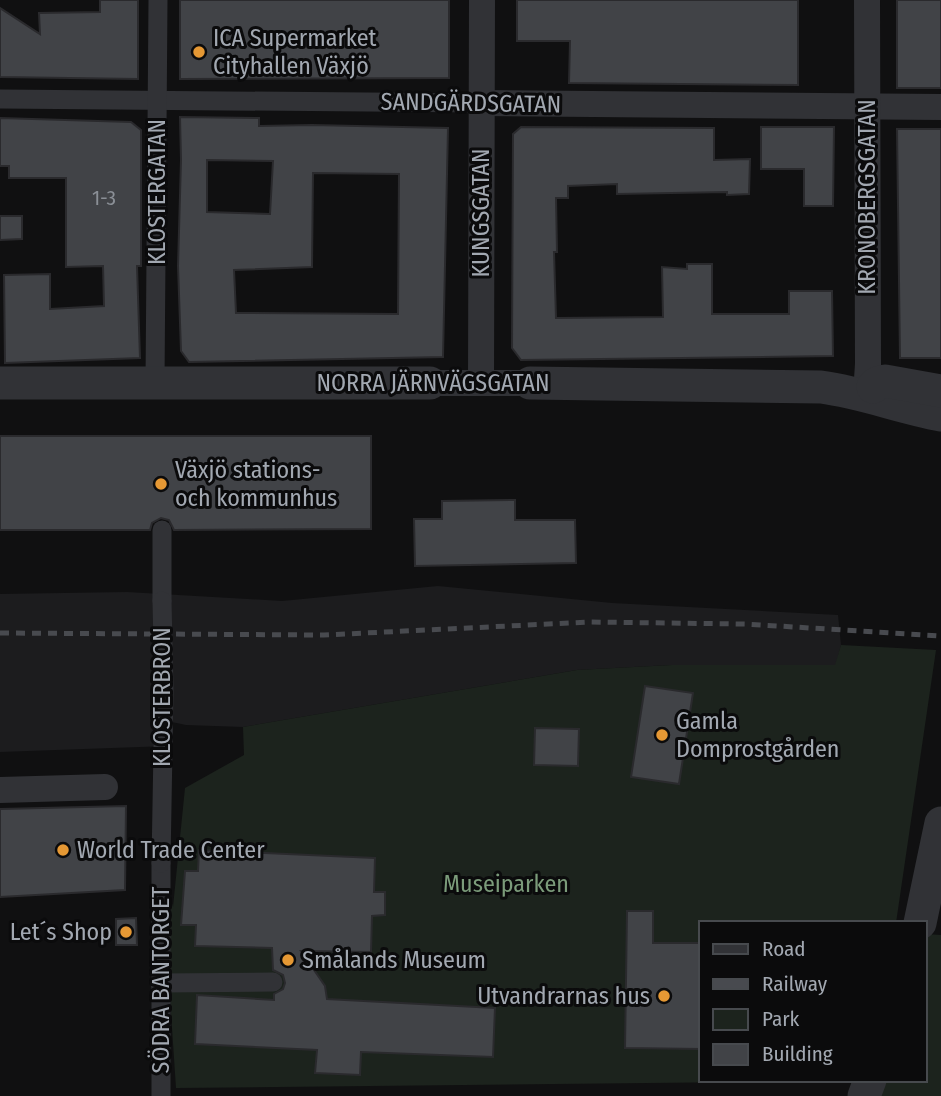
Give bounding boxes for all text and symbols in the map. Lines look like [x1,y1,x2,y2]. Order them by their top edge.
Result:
place label: ICA Supermarket Cityhallen Växjö [213,24,377,80]
marker: ICA Supermarket Cityhallen Växjö [191,44,207,60]
street label: SANDGÄRDSGATAN [381,87,561,119]
street label: KRONOBERGSGATAN [853,99,881,295]
street label: KLOSTERGATAN [143,119,171,265]
street label: KUNGSGATAN [467,148,495,278]
house number: 1-3 [92,185,116,211]
street label: NORRA JÄRNVÄGSGATAN [316,369,550,397]
place label: Växjö stations- och kommunhus [175,456,337,512]
marker: Växjö stations- och kommunhus [153,476,169,492]
street label: KLOSTERBRON [148,627,176,767]
place label: Gamla Domprostgården [676,707,840,763]
marker: Gamla Domprostgården [654,727,670,743]
place label: World Trade Center [77,836,265,864]
marker: World Trade Center [55,842,71,858]
park label: Museiparken [443,870,569,898]
street label: SÖDRA BANTORGET [147,887,175,1073]
place label: Let´s Shop [10,918,112,946]
legend [699,921,927,1082]
marker: Let´s Shop [118,924,134,940]
text: Road [762,936,806,962]
place label: Smålands Museum [302,946,486,974]
marker: Smålands Museum [280,952,296,968]
text: Railway [762,971,828,997]
place label: Utvandrarnas hus [477,982,650,1010]
marker: Utvandrarnas hus [656,988,672,1004]
text: Park [762,1006,800,1032]
text: Building [762,1041,833,1067]

